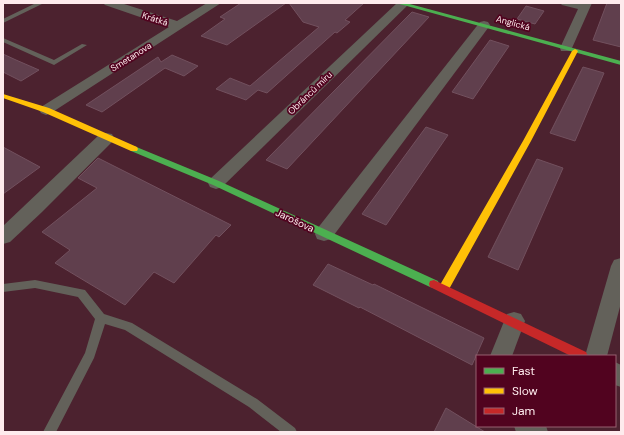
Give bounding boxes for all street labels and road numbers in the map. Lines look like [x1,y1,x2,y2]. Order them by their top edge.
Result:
street label: Krátká [141,9,169,29]
street label: Anglická [495,13,531,33]
street label: Smetanova [108,40,154,74]
street label: Obránců míru [285,69,335,117]
street label: Jarošova [273,206,316,235]

